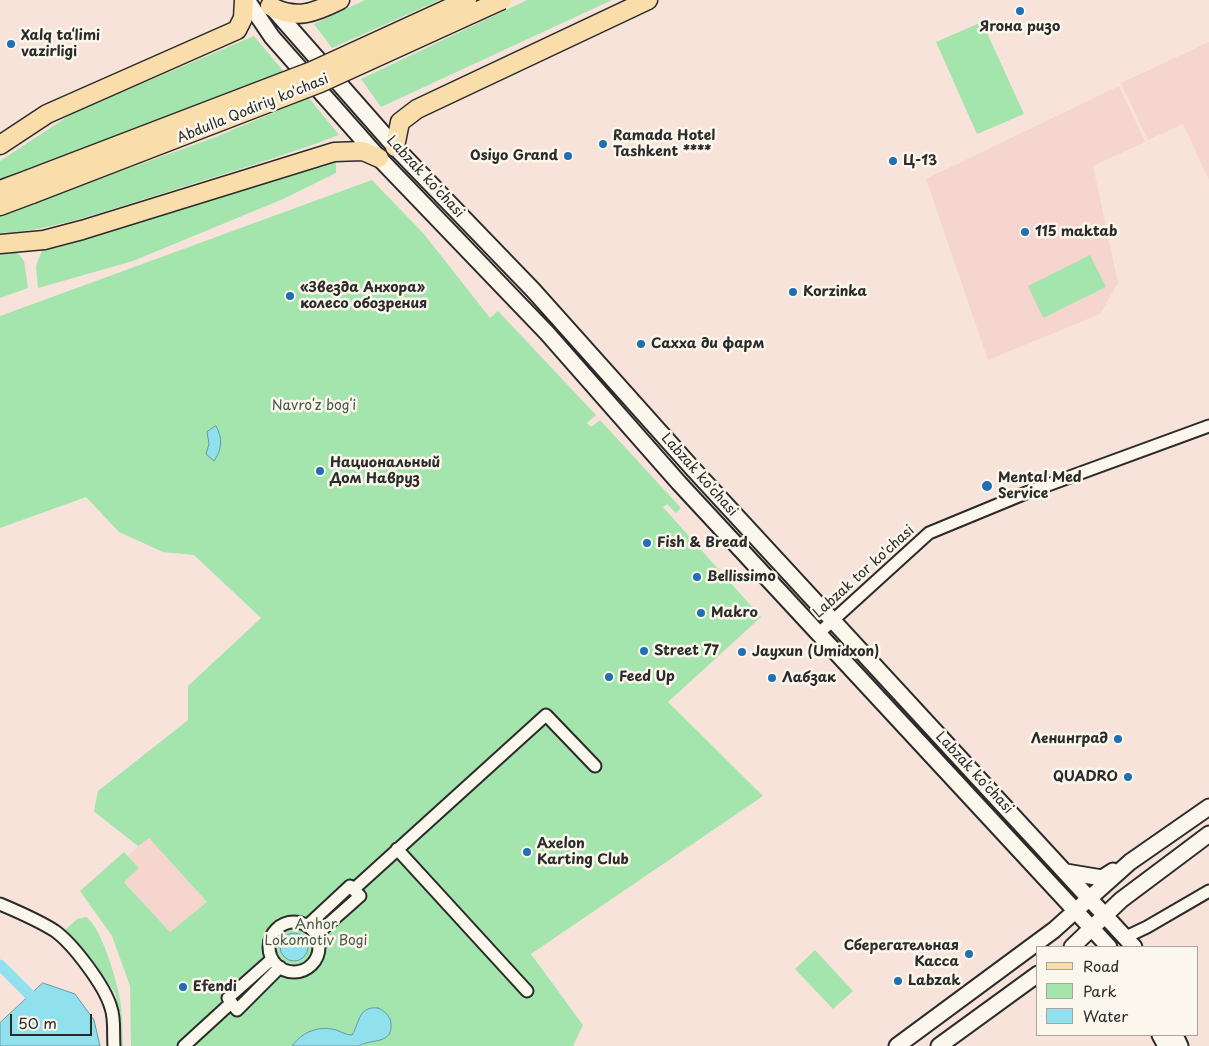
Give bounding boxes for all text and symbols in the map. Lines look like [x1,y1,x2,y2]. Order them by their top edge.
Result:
marker: Ягона ризо [1014,5,1026,17]
place label: Ягона ризо [980,19,1060,35]
place label: Xalq ta‘limi vazirligi [21,28,100,60]
marker: Xalq ta‘limi vazirligi [5,38,17,50]
street label: Abdulla Qodiriy ko'chasi [175,71,331,147]
place label: Ramada Hotel Tashkent **** [613,128,715,160]
street label: Labzak ko'chasi [383,133,467,221]
marker: Ramada Hotel Tashkent **** [597,138,609,150]
place label: Osiyo Grand [470,148,558,164]
marker: Osiyo Grand [562,150,574,162]
place label: Ц-13 [903,153,937,169]
marker: Ц-13 [887,155,899,167]
place label: 115 maktab [1035,224,1117,240]
marker: 115 maktab [1019,226,1031,238]
place label: «Звезда Анхора» колесо обозрения [300,280,427,312]
place label: Korzinka [803,284,867,300]
marker: Korzinka [787,286,799,298]
marker: «Звезда Анхора» колесо обозрения [284,290,296,302]
place label: Сахха ди фарм [651,336,764,352]
marker: Сахха ди фарм [635,338,647,350]
park label: Navroʻz bogʻi [272,398,356,414]
street label: Labzak ko'chasi [657,430,741,520]
place label: Национальный Дом Навруз [330,455,440,488]
marker: Национальный Дом Навруз [314,465,326,477]
place label: Mental Med Service [998,470,1081,502]
marker: Mental Med Service [980,479,994,493]
street label: Labzak tor ko'chasi [810,522,918,622]
place label: Fish & Bread [657,535,748,551]
marker: Fish & Bread [641,537,653,549]
place label: Bellissimo [707,569,776,585]
marker: Bellissimo [691,571,703,583]
place label: Makro [711,605,758,621]
marker: Makro [695,607,707,619]
place label: Street 77 [654,643,719,659]
place label: Jayxun (Umidxon) [752,644,879,660]
marker: Street 77 [638,645,650,657]
marker: Jayxun (Umidxon) [736,646,748,658]
place label: Feed Up [619,669,675,685]
place label: Лабзак [782,670,836,686]
marker: Feed Up [603,671,615,683]
marker: Лабзак [766,672,778,684]
street label: Labzak ko'chasi [932,729,1016,817]
place label: Ленинград [1031,731,1108,747]
marker: Ленинград [1112,733,1124,745]
place label: QUADRO [1053,769,1118,785]
marker: QUADRO [1122,771,1134,783]
place label: Axelon Karting Club [537,836,629,869]
marker: Axelon Karting Club [521,846,533,858]
park label: Anhor Lokomotiv Bogi [265,917,367,950]
place label: Сберегательная Касса [844,938,959,970]
legend [1036,946,1199,1036]
marker: Сберегательная Касса [963,948,975,960]
text: Road [1083,954,1119,977]
place label: Labzak [908,973,961,989]
marker: Labzak [892,975,904,987]
place label: Efendi [193,979,237,995]
text: Park [1083,979,1117,1002]
marker: Efendi [177,981,189,993]
scale bar [12,1004,95,1036]
text: Water [1083,1004,1128,1027]
text: 50 m [18,1011,57,1034]

